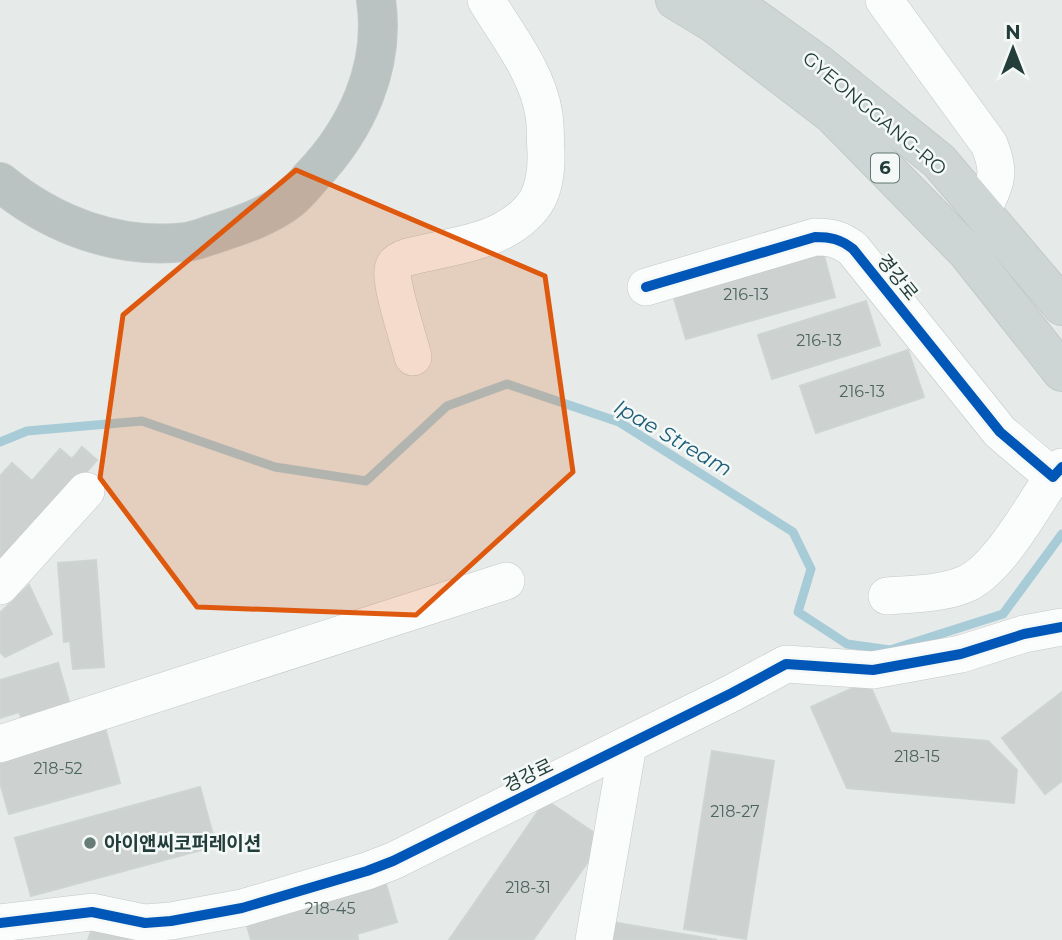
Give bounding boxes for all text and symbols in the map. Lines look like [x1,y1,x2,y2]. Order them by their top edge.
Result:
north arrow [978,14,1048,84]
text: N [1005,21,1021,44]
street label: GYEONGGANG-RO [798,47,951,180]
road number: 6 [871,154,899,182]
street label: 경강로 [872,250,923,305]
house number: 216-13 [723,285,769,304]
house number: 216-13 [796,331,842,350]
house number: 216-13 [839,382,885,401]
water label: Ipae Stream [610,394,737,481]
house number: 218-15 [894,747,940,766]
street label: 경강로 [500,754,557,797]
house number: 218-52 [33,759,83,778]
house number: 218-27 [710,802,760,821]
place label: 아이앤씨코퍼레이션 [104,832,261,855]
marker: 아이앤씨코퍼레이션 [82,835,98,851]
house number: 218-31 [505,878,551,897]
house number: 218-45 [305,899,355,918]

